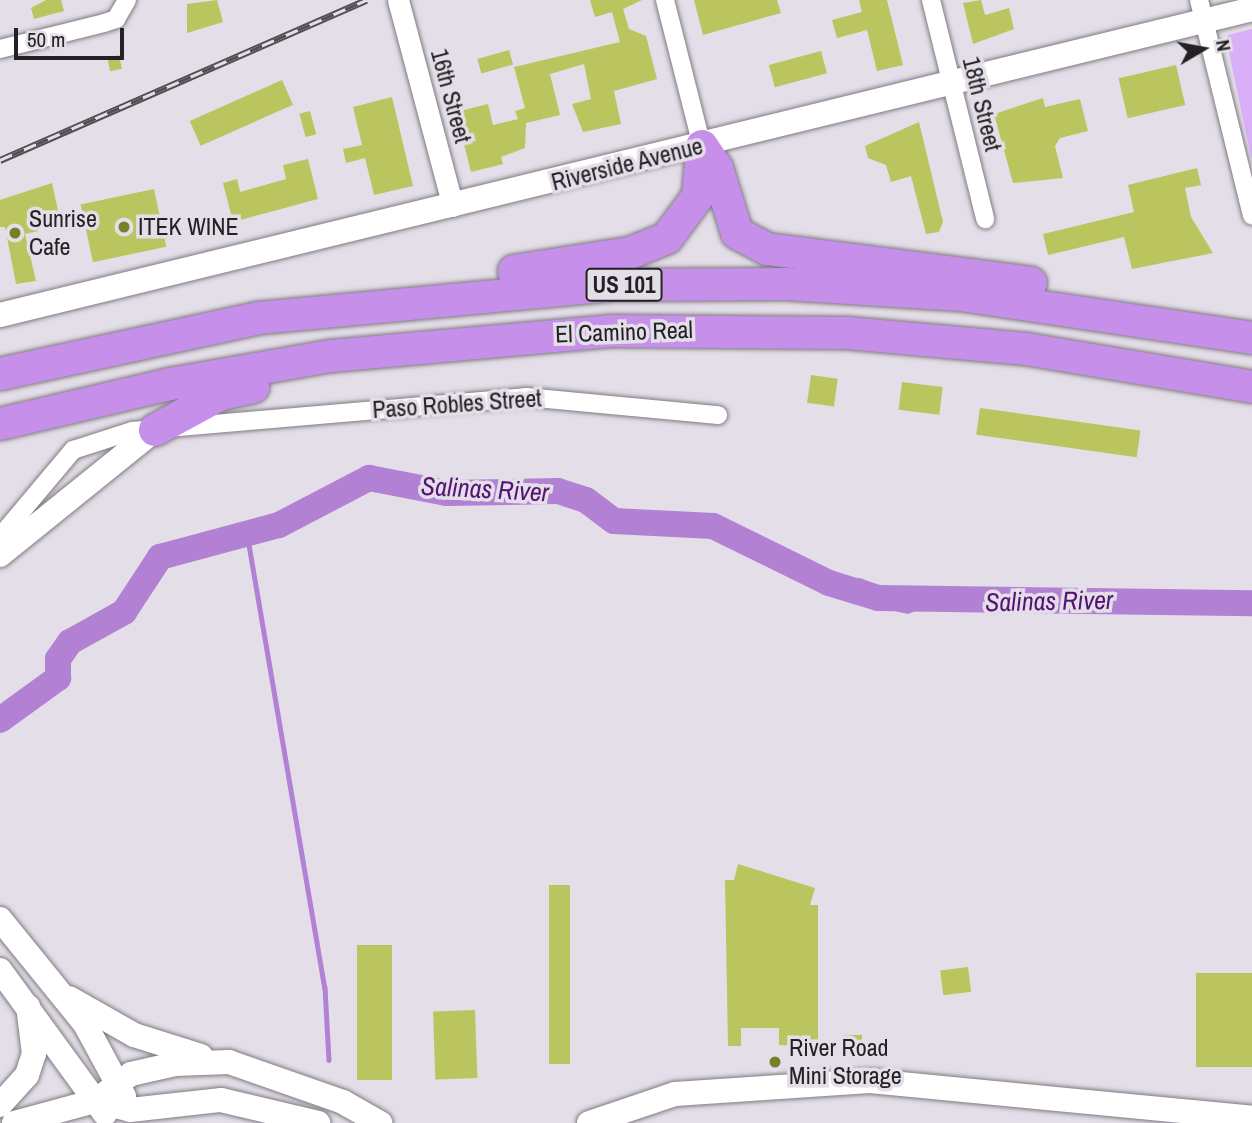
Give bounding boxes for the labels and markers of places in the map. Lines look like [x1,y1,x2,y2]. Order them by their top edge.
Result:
place label: Sunrise Cafe [29,205,97,261]
place label: ITEK WINE [138,213,239,241]
marker: ITEK WINE [116,219,132,235]
marker: Sunrise Cafe [7,225,23,241]
place label: River Road Mini Storage [789,1034,902,1090]
marker: River Road Mini Storage [767,1054,783,1070]

